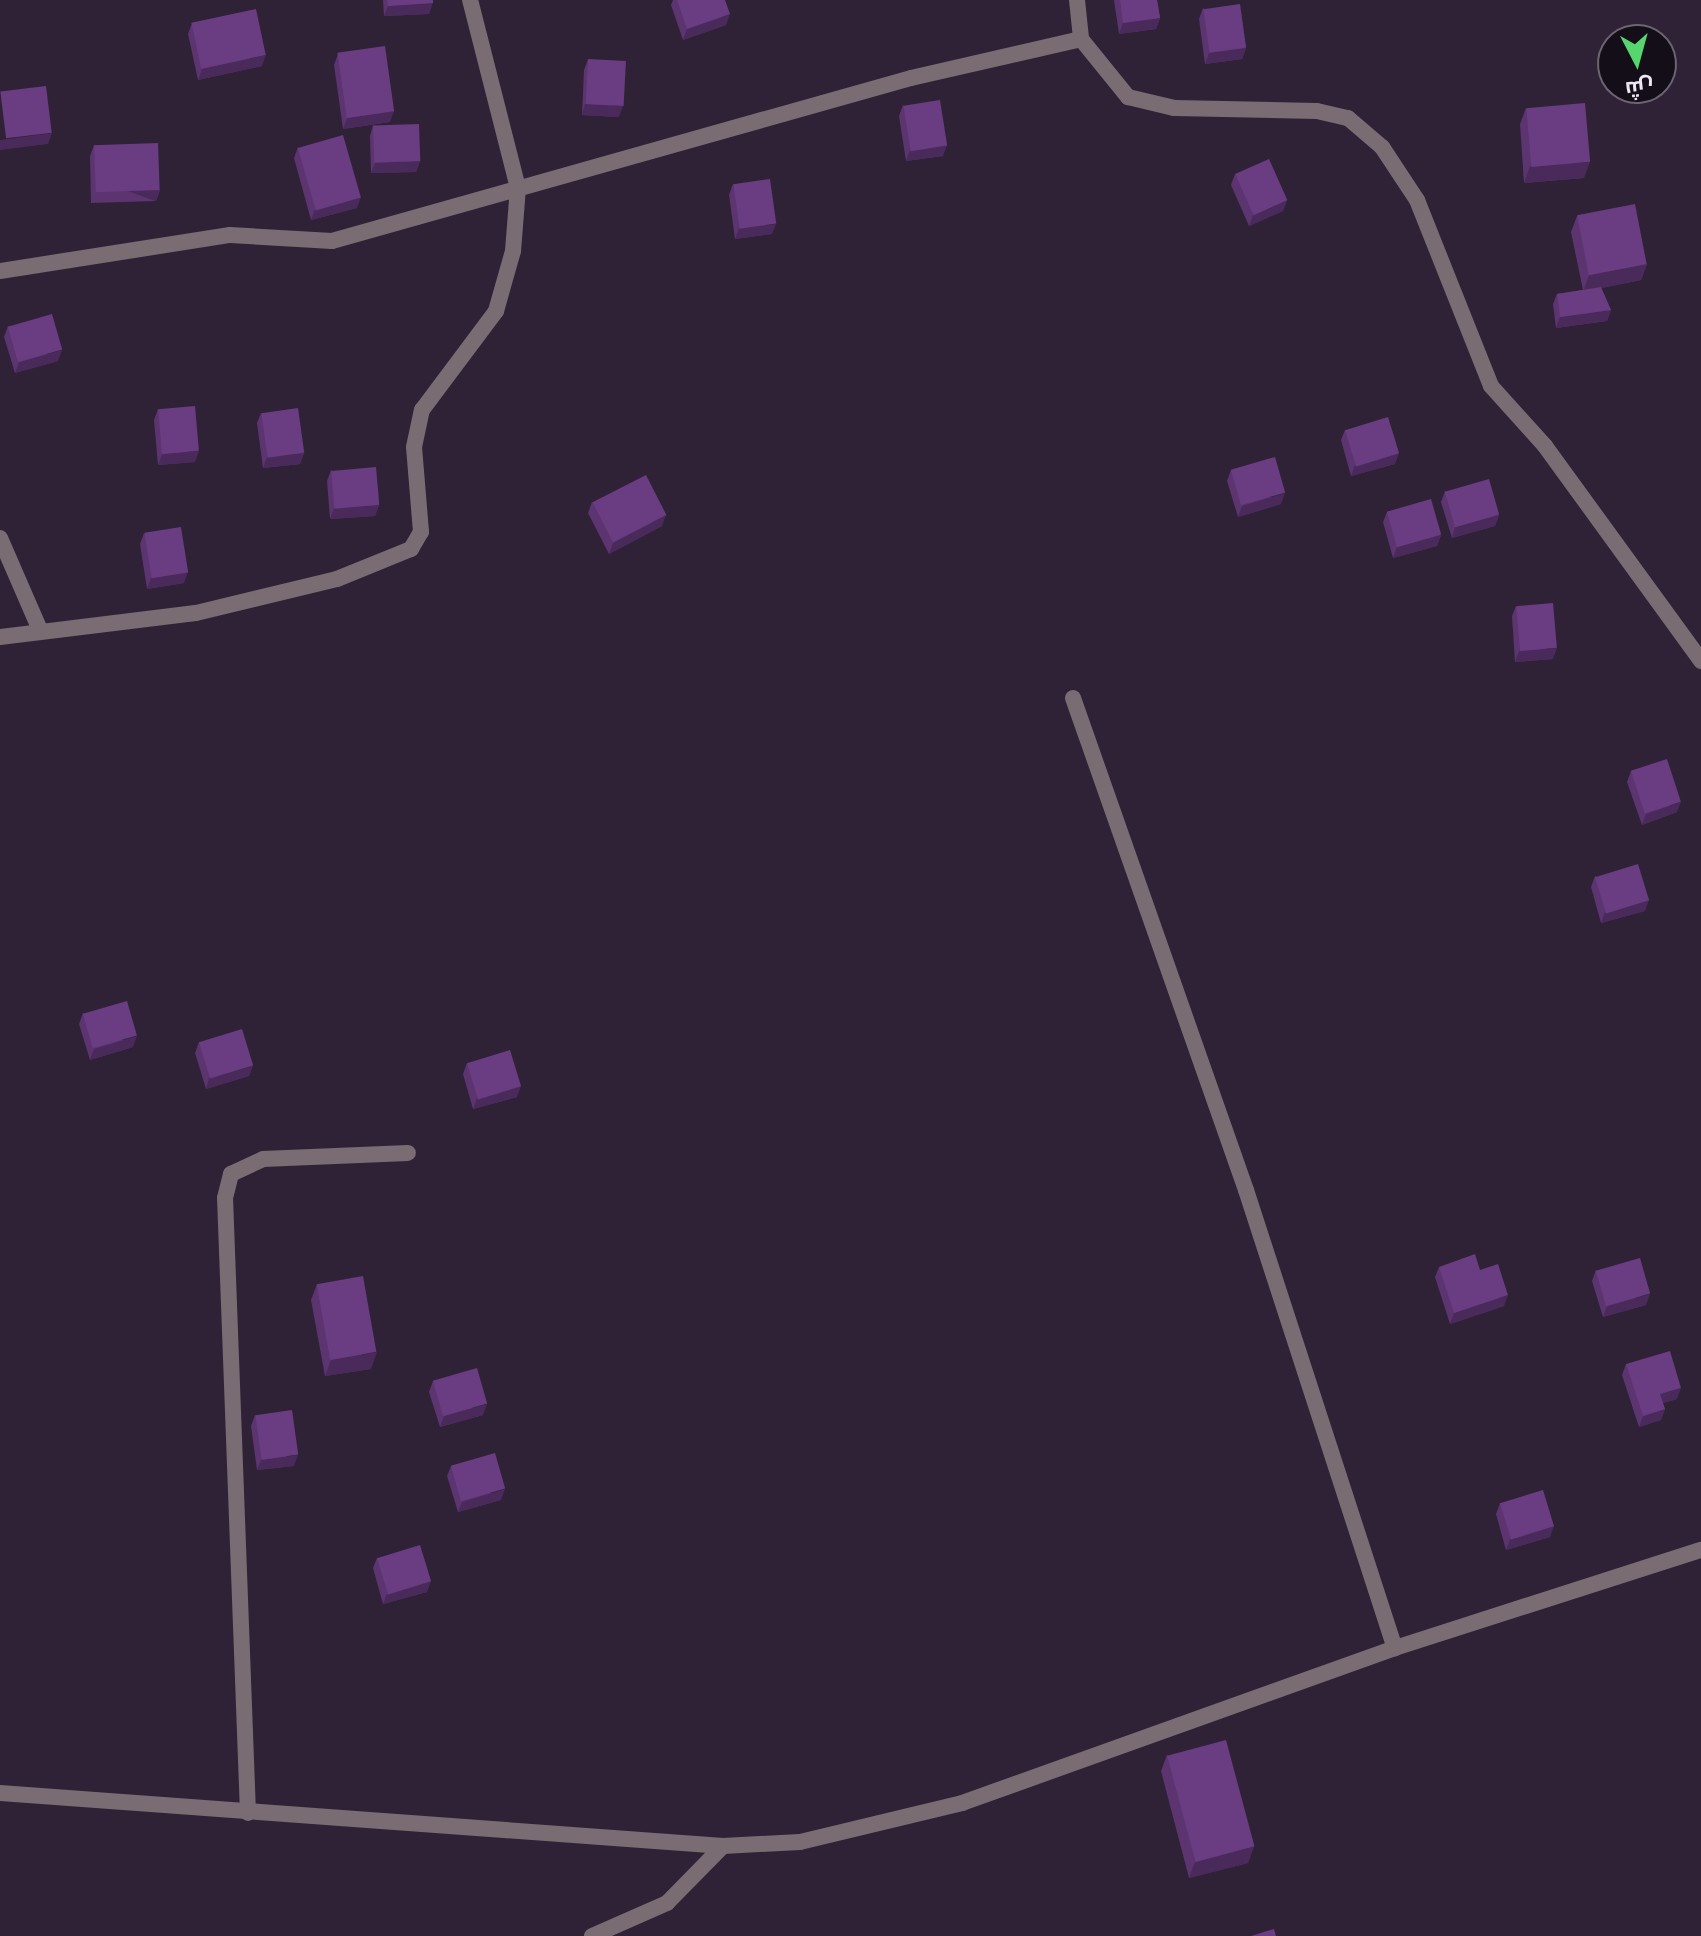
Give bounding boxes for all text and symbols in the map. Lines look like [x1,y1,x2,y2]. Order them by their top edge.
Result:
north arrow [1597,24,1677,104]
text: ش [1624,71,1655,101]

